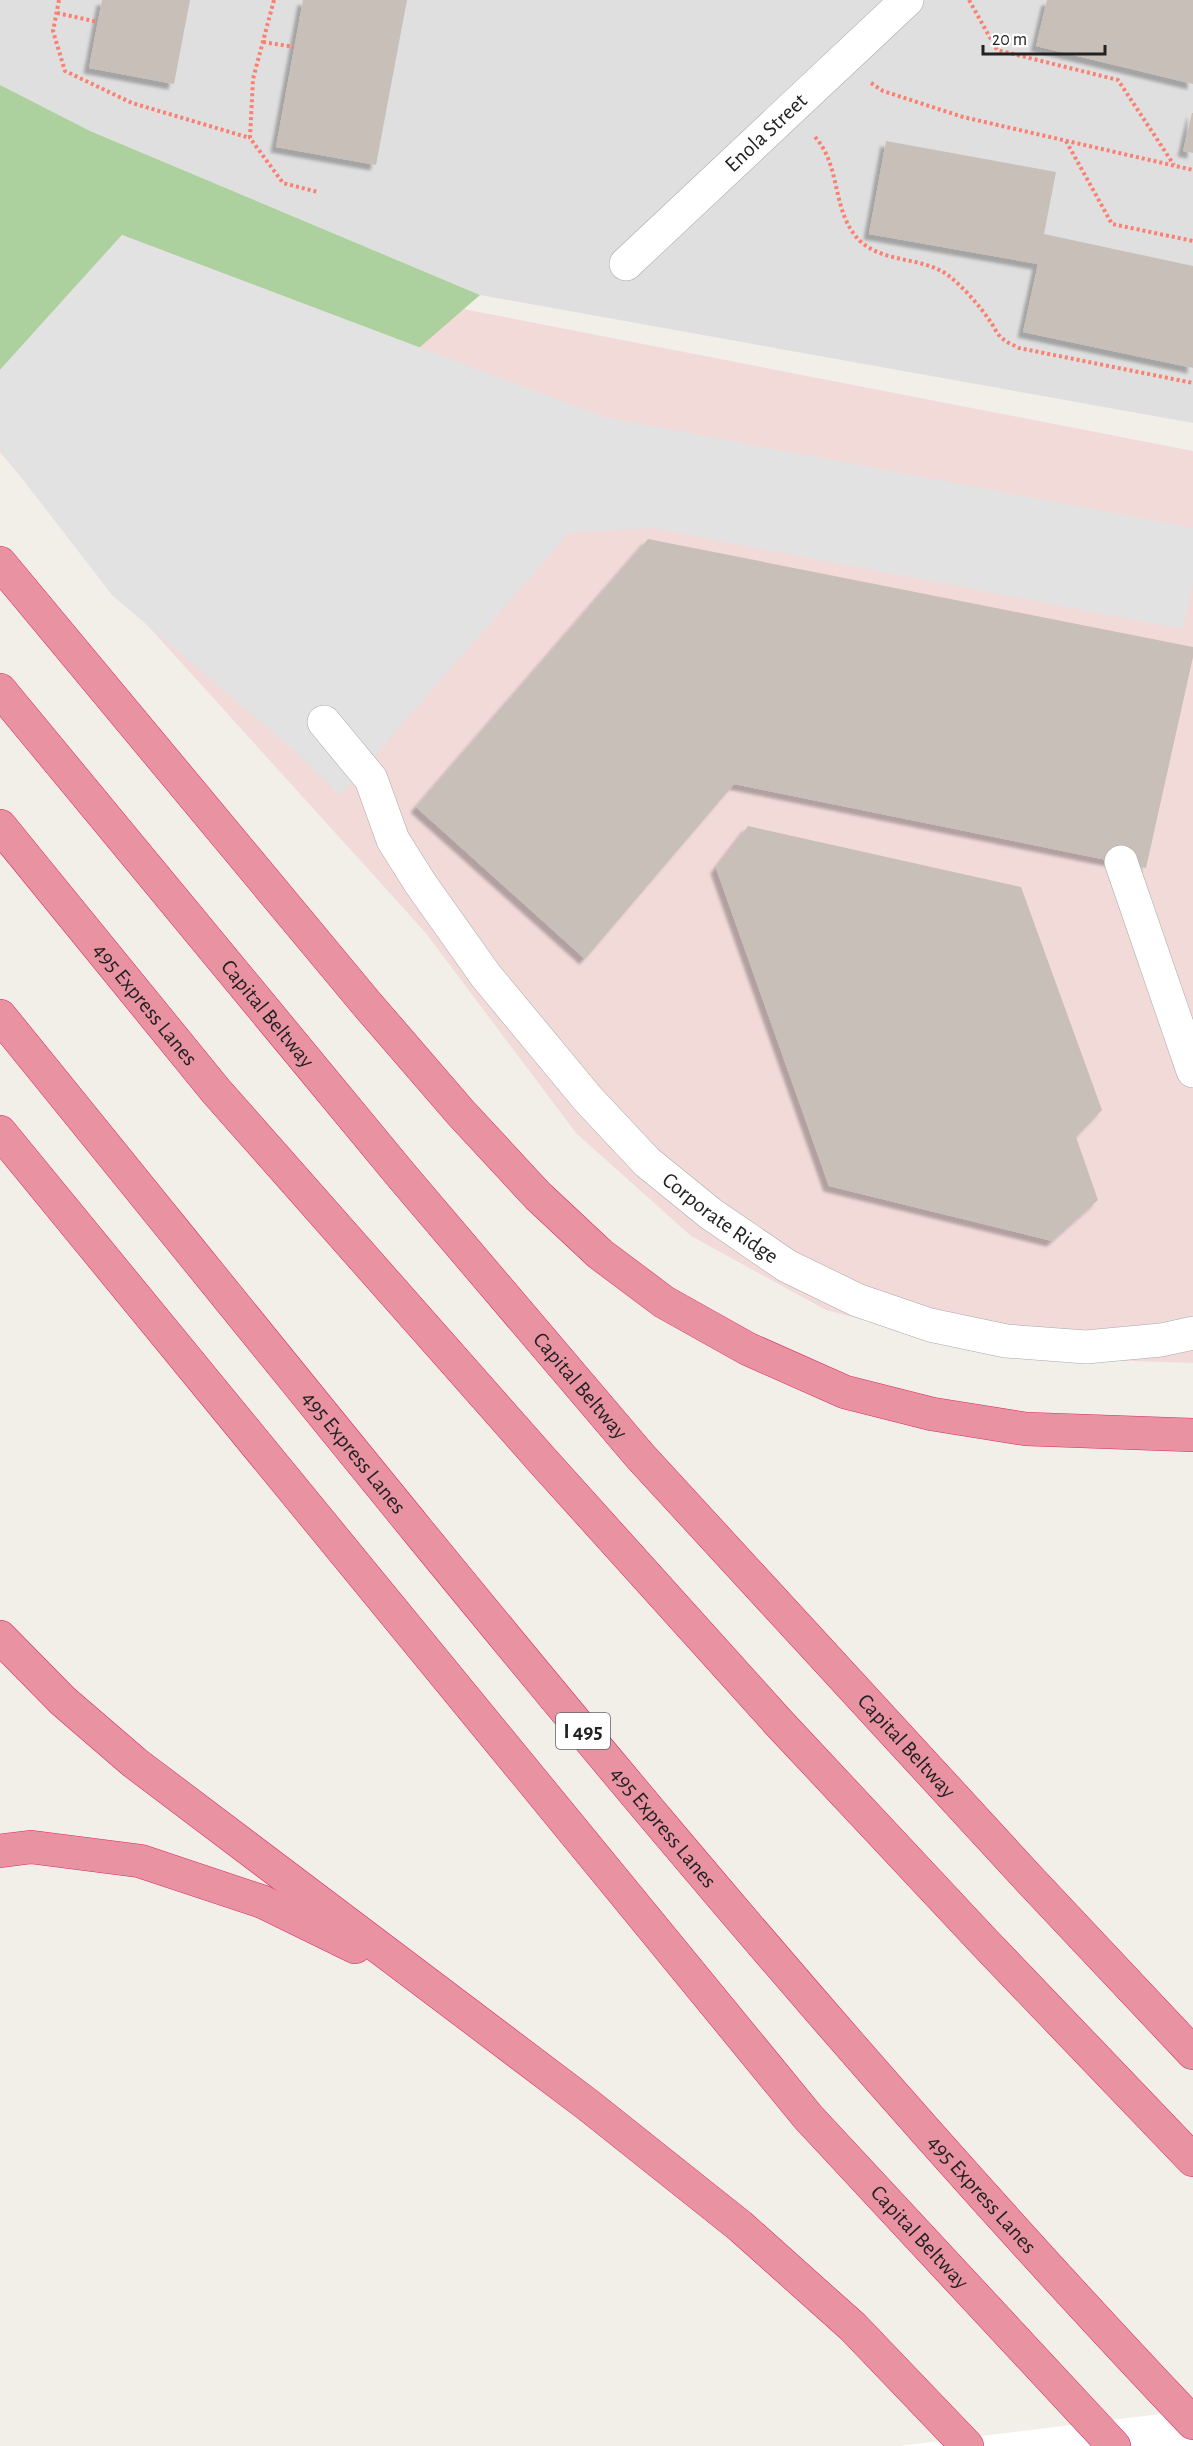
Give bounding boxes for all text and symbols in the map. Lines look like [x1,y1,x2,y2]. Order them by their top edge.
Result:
scale bar [983,18,1104,56]
text: 20 m [992,31,1027,49]
street label: Enola Street [721,89,811,176]
street label: 495 Express Lanes [89,939,202,1070]
street label: Capital Beltway [217,956,319,1072]
street label: Corporate Ridge [658,1168,782,1268]
street label: Capital Beltway [529,1328,632,1444]
street label: 495 Express Lanes [298,1387,410,1518]
street label: Capital Beltway [854,1690,960,1802]
road number: I 495 [556,1713,610,1749]
street label: 495 Express Lanes [607,1762,721,1892]
street label: 495 Express Lanes [923,2131,1041,2258]
street label: Capital Beltway [867,2181,973,2294]

